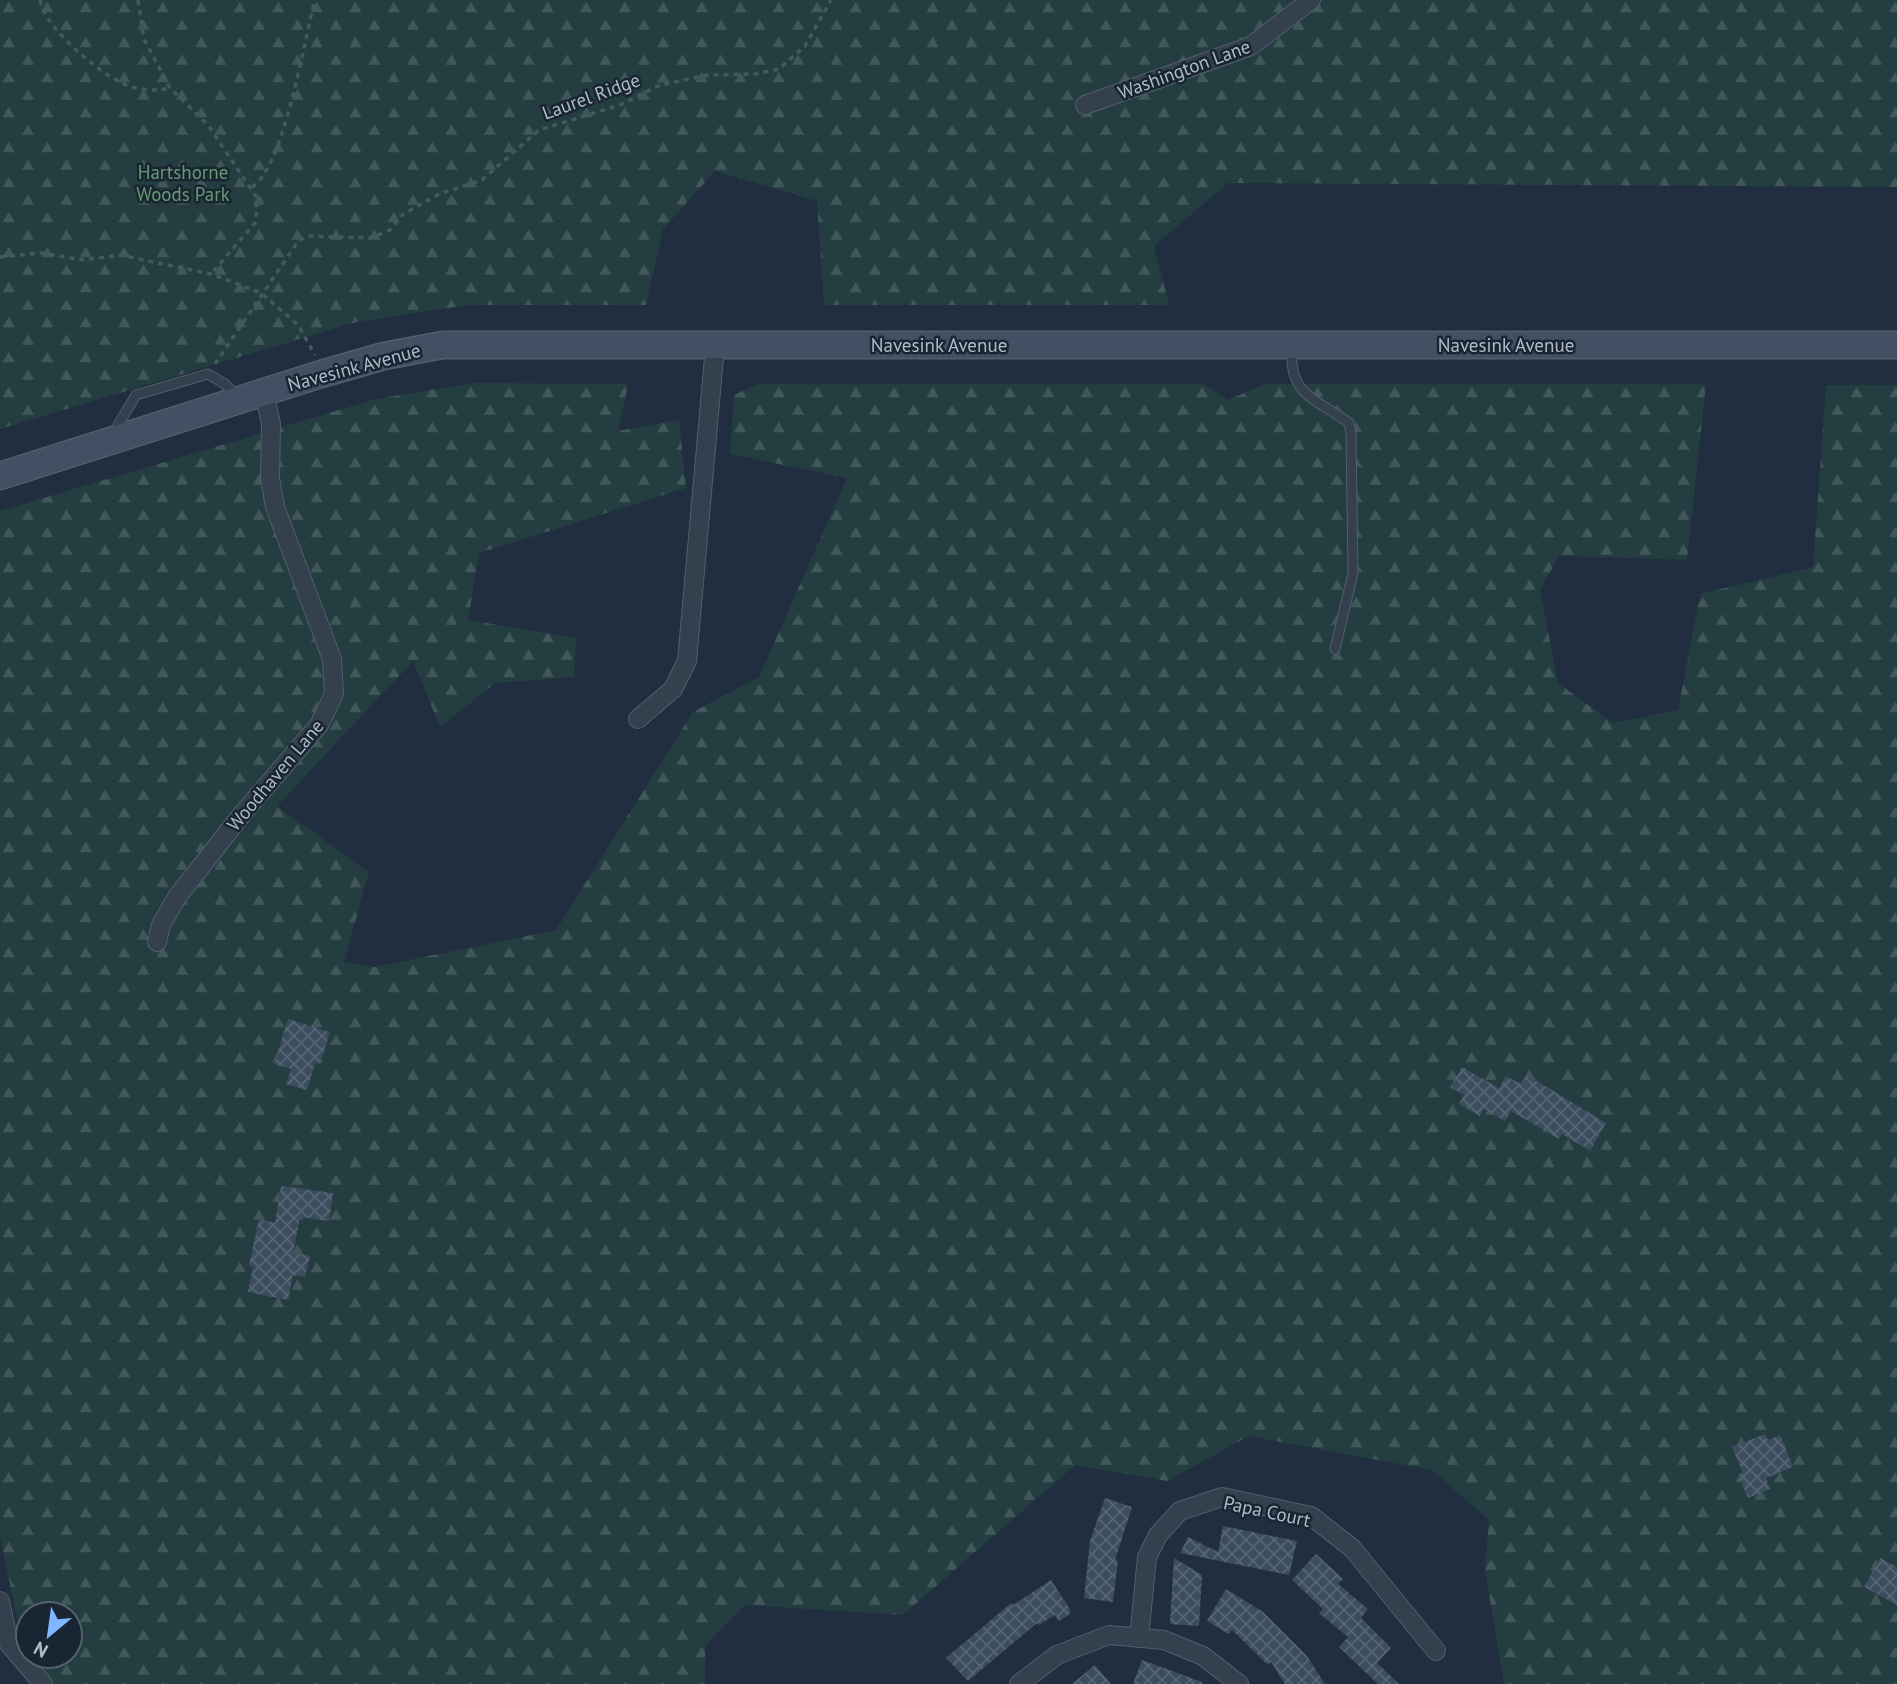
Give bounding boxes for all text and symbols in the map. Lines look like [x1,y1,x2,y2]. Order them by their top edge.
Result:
street label: Washington Lane [1114,34,1254,104]
street label: Laurel Ridge [539,67,643,125]
park label: Hartshorne Woods Park [136,160,230,206]
street label: Navesink Avenue [871,333,1007,357]
street label: Navesink Avenue [1438,333,1574,357]
street label: Navesink Avenue [285,338,423,396]
street label: Woodhaven Lane [221,714,329,836]
street label: Papa Court [1221,1490,1313,1532]
north arrow [14,1600,84,1670]
text: N [29,1636,52,1663]

